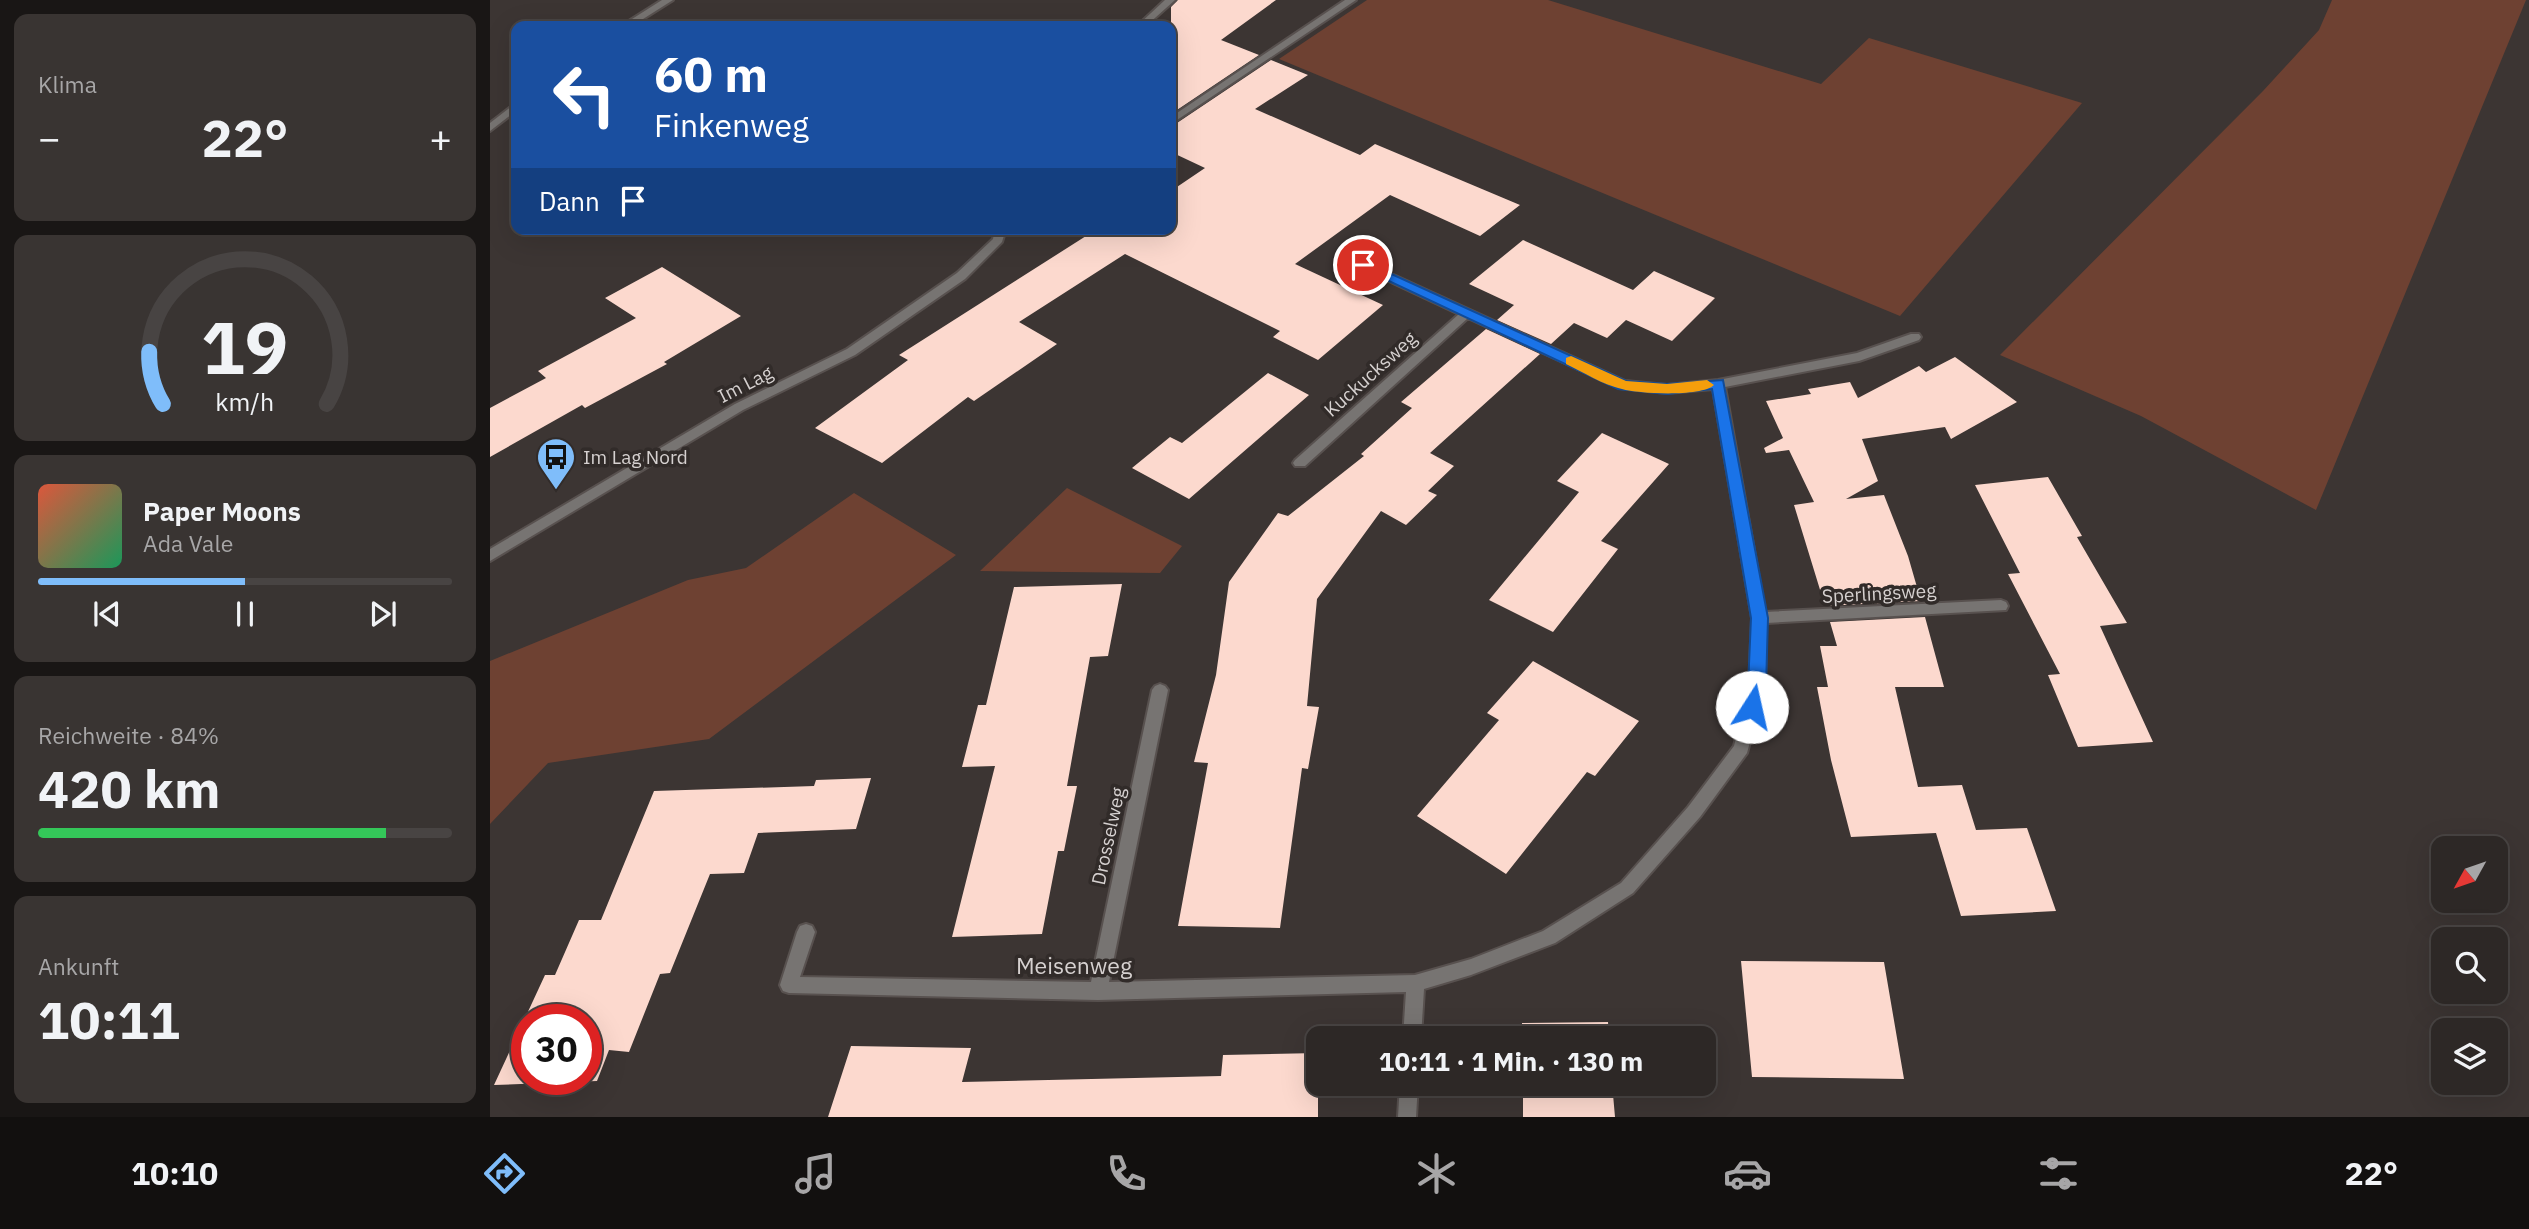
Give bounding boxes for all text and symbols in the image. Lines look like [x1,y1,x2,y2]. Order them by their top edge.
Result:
text: 60 m [654,42,768,105]
icon: left [539,49,630,140]
text: Klima [38,69,97,99]
text: 22° [202,104,288,171]
text: Finkenweg [654,104,809,146]
text: − [38,113,61,162]
text: + [429,113,452,162]
icon: arrive [614,182,652,220]
text: Dann [539,184,600,218]
pin [1333,235,1393,295]
icon: arrive [1344,246,1382,284]
text: 19 [201,299,289,394]
street label: Kuckucksweg [1319,326,1421,422]
street label: Im Lag [714,360,776,408]
text: km/h [216,385,274,418]
bus stop icon: Im Lag Nord [535,436,577,491]
place label: Im Lag Nord [583,445,688,469]
text: Paper Moons [143,494,301,528]
text: Ada Vale [143,528,233,558]
street label: Sperlingsweg [1821,578,1937,608]
icon: previous [88,595,126,633]
icon: pause [226,595,264,633]
icon: next [364,595,402,633]
position arrow [1715,670,1789,744]
text: Reichweite · 84% [38,720,219,750]
text: 420 km [38,755,220,822]
street label: Drosselweg [1086,785,1130,887]
north arrow [2431,836,2508,914]
map controls [2431,836,2508,1095]
button: search [2431,927,2508,1004]
street label: Meisenweg [1016,950,1132,980]
text: Ankunft [38,951,119,981]
text: 10:11 [38,986,180,1053]
speed limit sign: 30 [511,1004,602,1095]
button: layers [2431,1018,2508,1095]
text: 10:11 · 1 Min. · 130 m [1379,1044,1643,1078]
icon: directions [480,1149,529,1198]
icon: music [791,1149,840,1198]
icon: phone [1102,1149,1151,1198]
icon: climate [1412,1149,1461,1198]
icon: car [1723,1149,1772,1198]
icon: filters [2034,1149,2083,1198]
text: 10:10 [131,1152,218,1194]
text: 22° [2345,1152,2398,1194]

